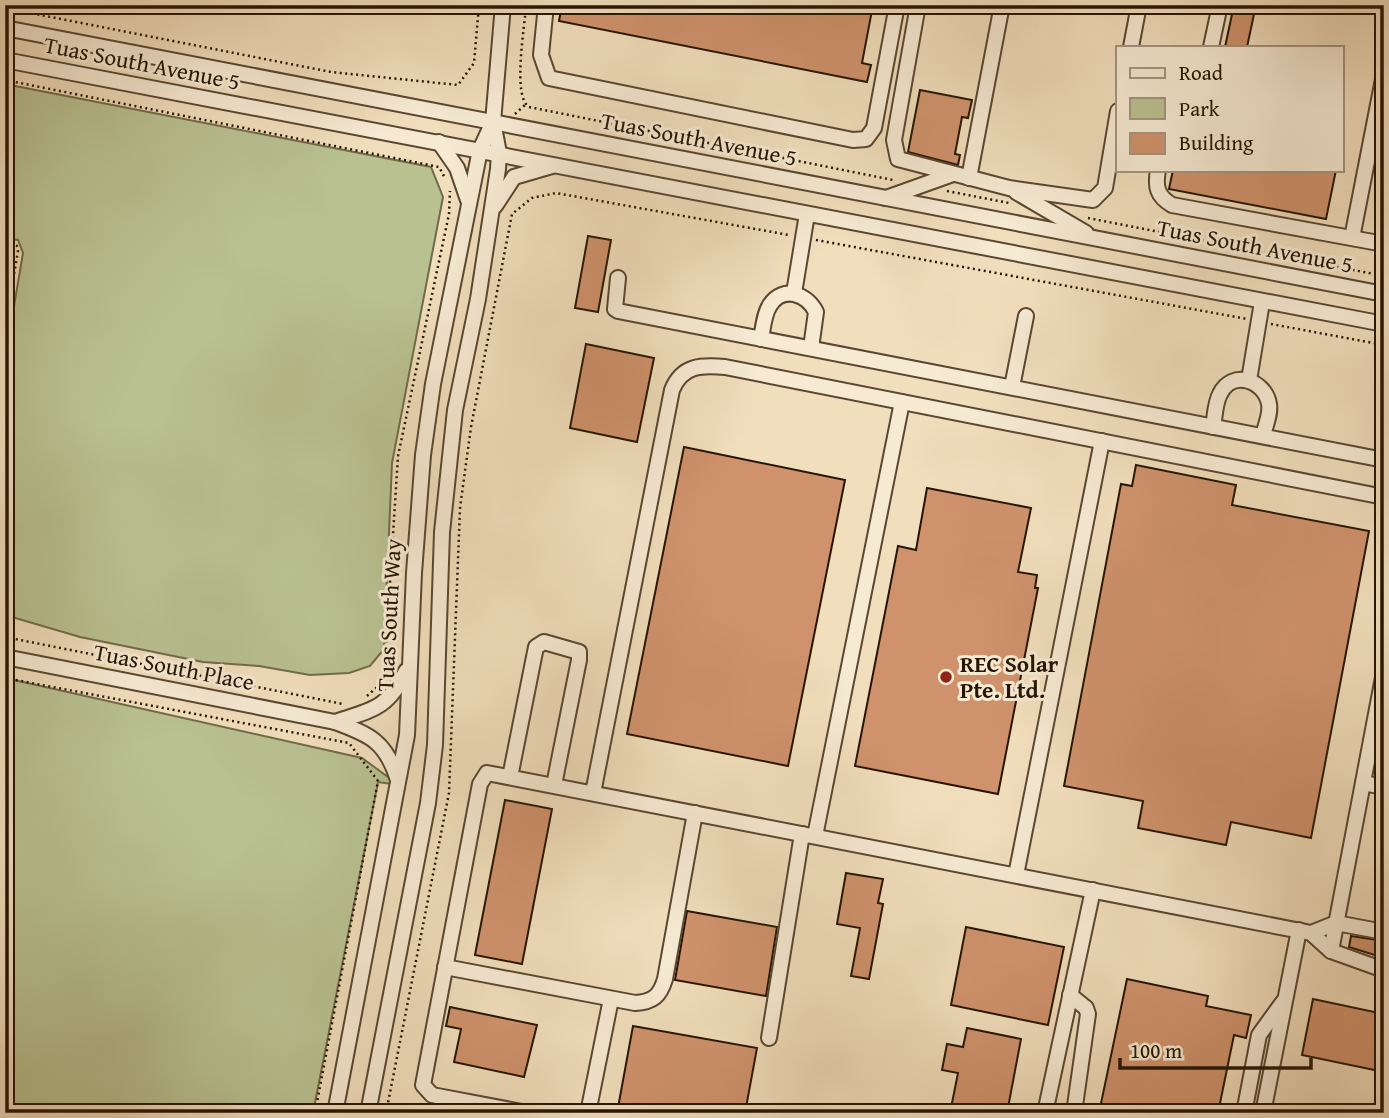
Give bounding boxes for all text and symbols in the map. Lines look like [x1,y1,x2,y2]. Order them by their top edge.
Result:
street label: Tuas South Avenue 5 [41,27,243,98]
legend [1116,46,1344,172]
text: Road [1179,57,1224,88]
text: Park [1179,93,1220,124]
street label: Tuas South Avenue 5 [598,103,800,174]
text: Building [1179,127,1254,158]
street label: Tuas South Avenue 5 [1154,210,1356,281]
street label: Tuas South Way [368,537,409,692]
street label: Tuas South Place [91,635,257,698]
place label: REC Solar Pte. Ltd. [960,647,1059,706]
marker: REC Solar Pte. Ltd. [938,669,954,685]
scale bar [1120,1027,1310,1071]
text: 100 m [1130,1035,1182,1066]

